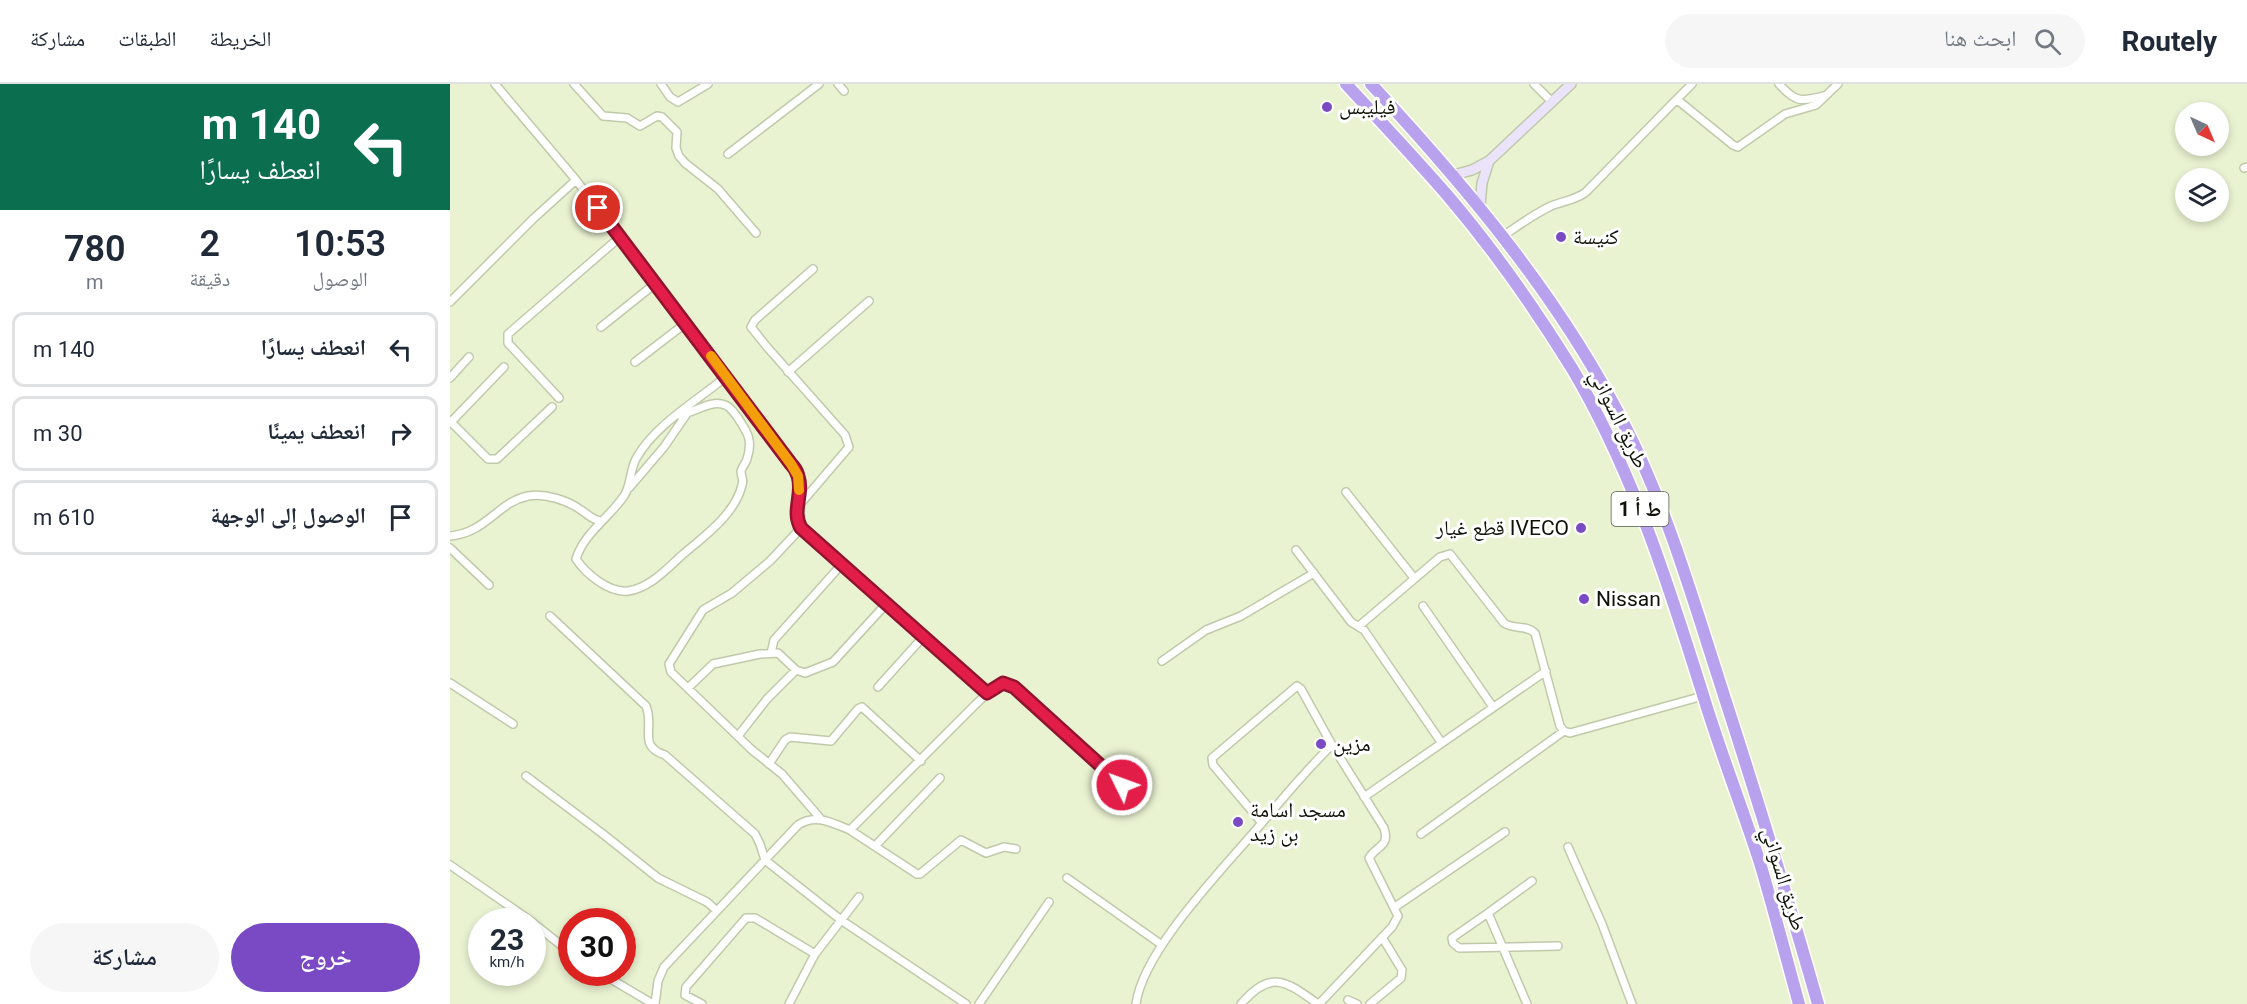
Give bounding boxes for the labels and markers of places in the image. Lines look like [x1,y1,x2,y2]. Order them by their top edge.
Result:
place label: فيليبس [1339,95,1396,120]
marker: فيليبس [1320,100,1334,114]
pin [572,182,623,233]
place label: كنيسة [1573,225,1619,249]
marker: كنيسة [1554,230,1568,244]
place label: قطع غيار IVECO [1435,516,1569,541]
marker: قطع غيار IVECO [1574,521,1588,535]
place label: Nissan [1596,587,1661,611]
marker: Nissan [1577,592,1591,606]
place label: مزين [1333,732,1371,757]
marker: مزين [1314,737,1328,751]
place label: مسجد اسامة بن زيد [1250,798,1346,847]
marker: مسجد اسامة بن زيد [1231,815,1245,829]

